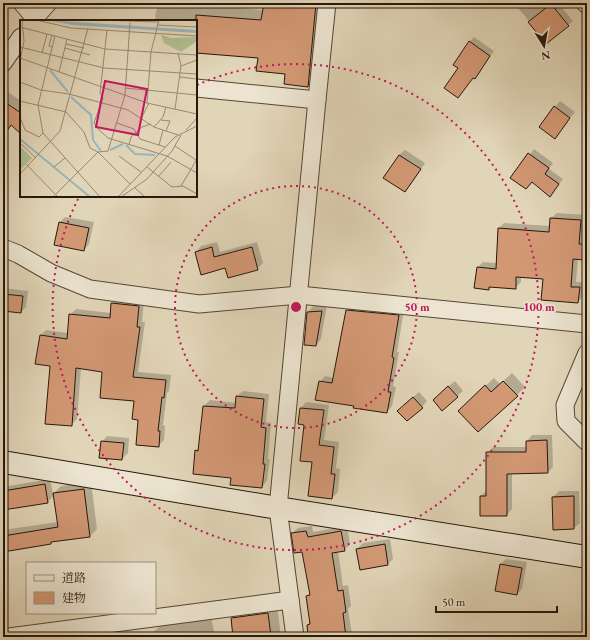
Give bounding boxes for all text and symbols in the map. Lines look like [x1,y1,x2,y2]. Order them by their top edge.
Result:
inset map [20,20,197,197]
north arrow [524,26,564,66]
text: N [540,48,552,64]
text: 50 m [404,299,430,315]
text: 100 m [523,299,555,315]
centre of rings [289,300,303,314]
legend [26,562,156,614]
text: 道路 [62,570,86,586]
scale bar [436,588,557,614]
text: 建物 [62,590,86,606]
text: 50 m [442,594,466,610]

